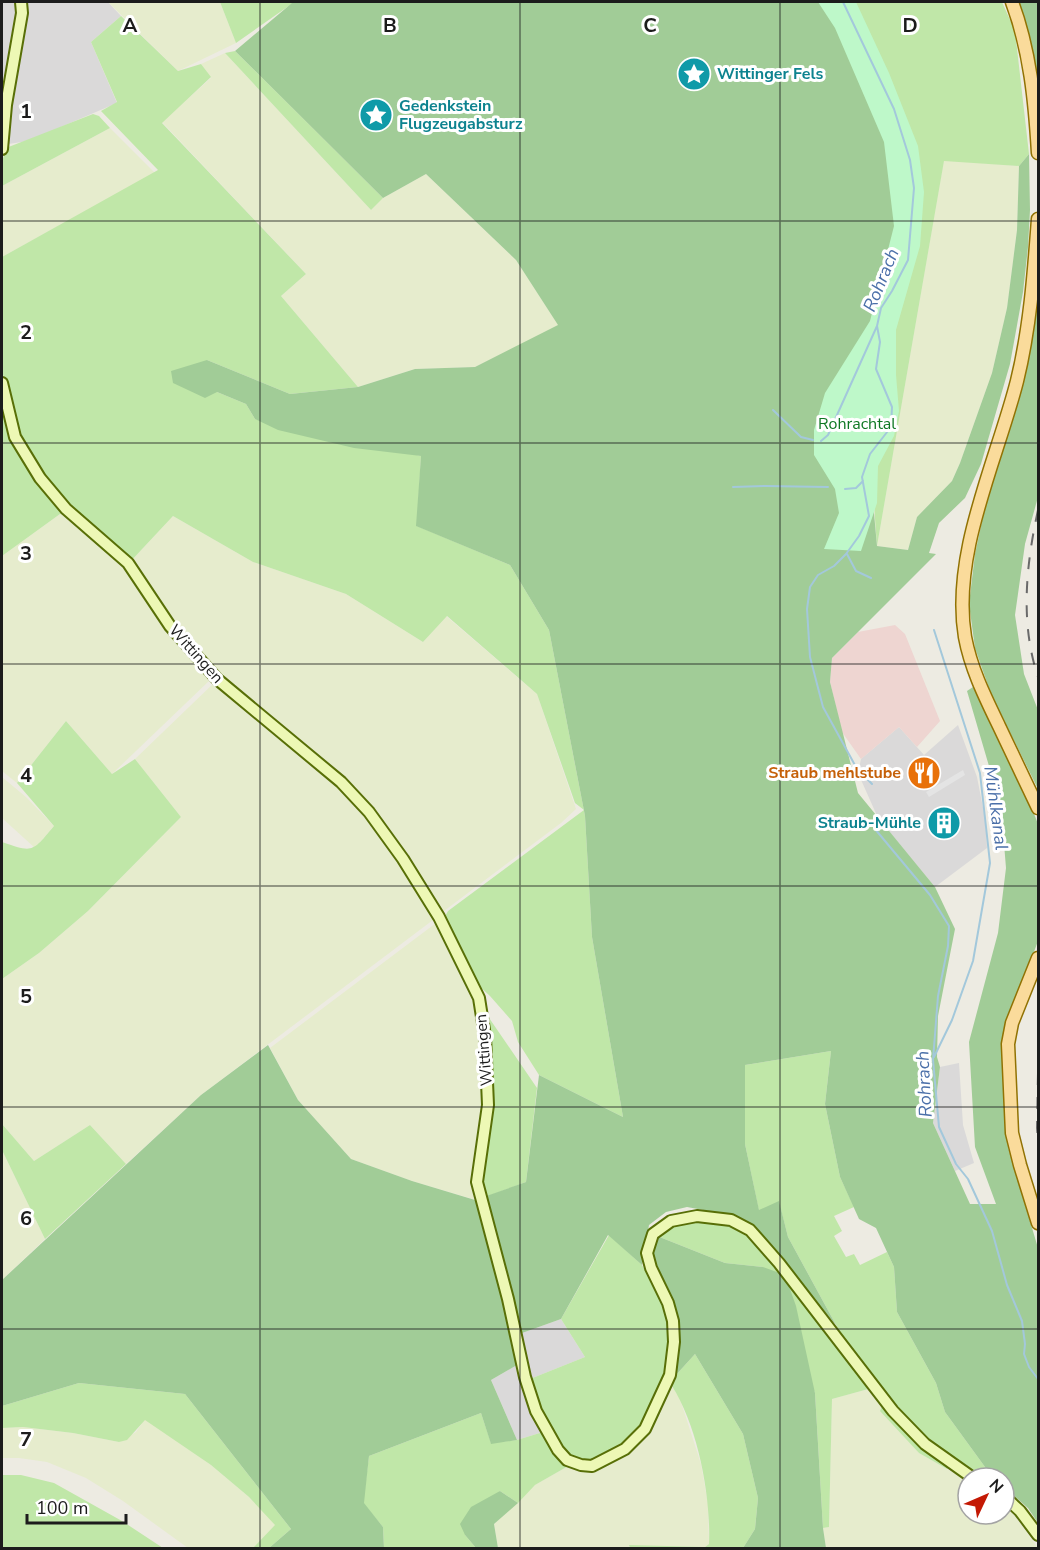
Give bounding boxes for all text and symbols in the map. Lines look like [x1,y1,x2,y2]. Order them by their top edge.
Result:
text: A [123,12,138,39]
text: B [383,12,397,39]
text: C [643,12,657,39]
text: D [902,12,918,39]
place icon: Wittinger Fels [676,56,712,92]
place label: Wittinger Fels [717,63,823,85]
place label: Gedenkstein Flugzeugabsturz [399,95,523,135]
place icon: Gedenkstein Flugzeugabsturz [358,97,394,133]
text: 1 [20,98,32,125]
water label: Rohrach [857,245,905,315]
text: 2 [20,319,32,346]
park label: Rohrachtal [818,413,896,435]
text: 3 [20,540,32,567]
street label: Wittingen [164,620,228,688]
restaurant icon: Straub mehlstube [906,755,942,791]
text: 4 [20,762,32,789]
place label: Straub mehlstube [768,762,901,784]
water label: Mühlkanal [978,764,1014,852]
building icon: Straub-Mühle [926,805,962,841]
place label: Straub-Mühle [818,812,921,834]
text: 5 [20,983,32,1010]
street label: Wittingen [470,1013,498,1087]
water label: Rohrach [910,1050,938,1118]
text: 6 [20,1205,32,1232]
text: 7 [20,1426,32,1453]
north arrow [956,1466,1016,1526]
text: N [984,1474,1008,1498]
scale bar [27,1487,126,1525]
text: 100 m [36,1496,88,1520]

